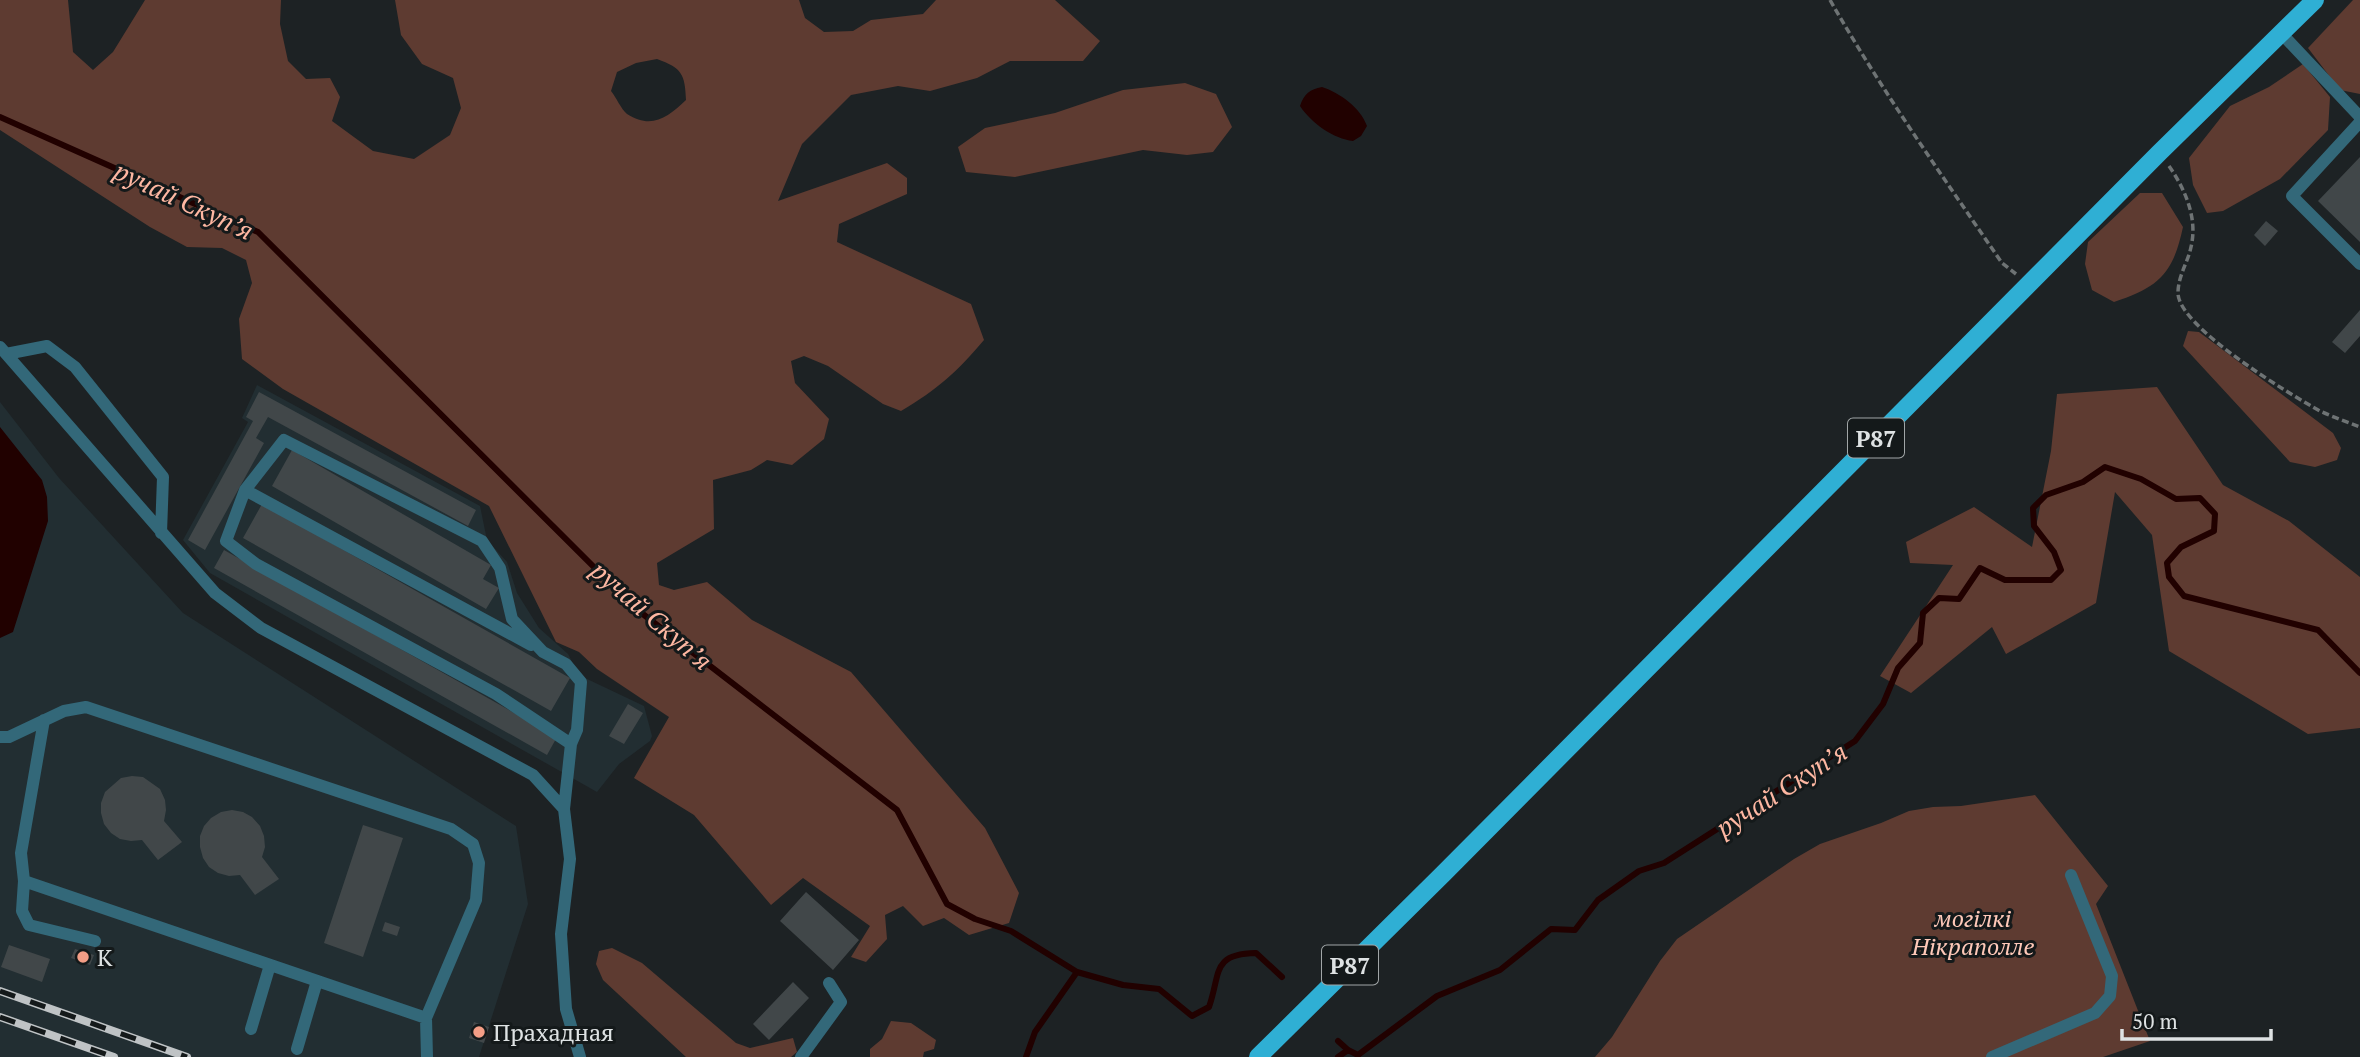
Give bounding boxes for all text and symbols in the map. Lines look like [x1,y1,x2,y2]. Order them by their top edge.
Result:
water label: ручай Скупʼя [109,153,259,247]
road number: Р87 [1848,418,1904,458]
water label: ручай Скупʼя [584,553,720,677]
water label: ручай Скупʼя [1709,734,1853,844]
park label: могілкі Нікраполле [1911,902,2034,962]
place label: К [97,941,113,973]
road number: Р87 [1322,946,1378,984]
marker: К [75,949,91,965]
scale bar [2122,998,2271,1042]
text: 50 m [2132,1007,2178,1035]
place label: Прахадная [493,1016,614,1048]
marker: Прахадная [471,1024,487,1040]

